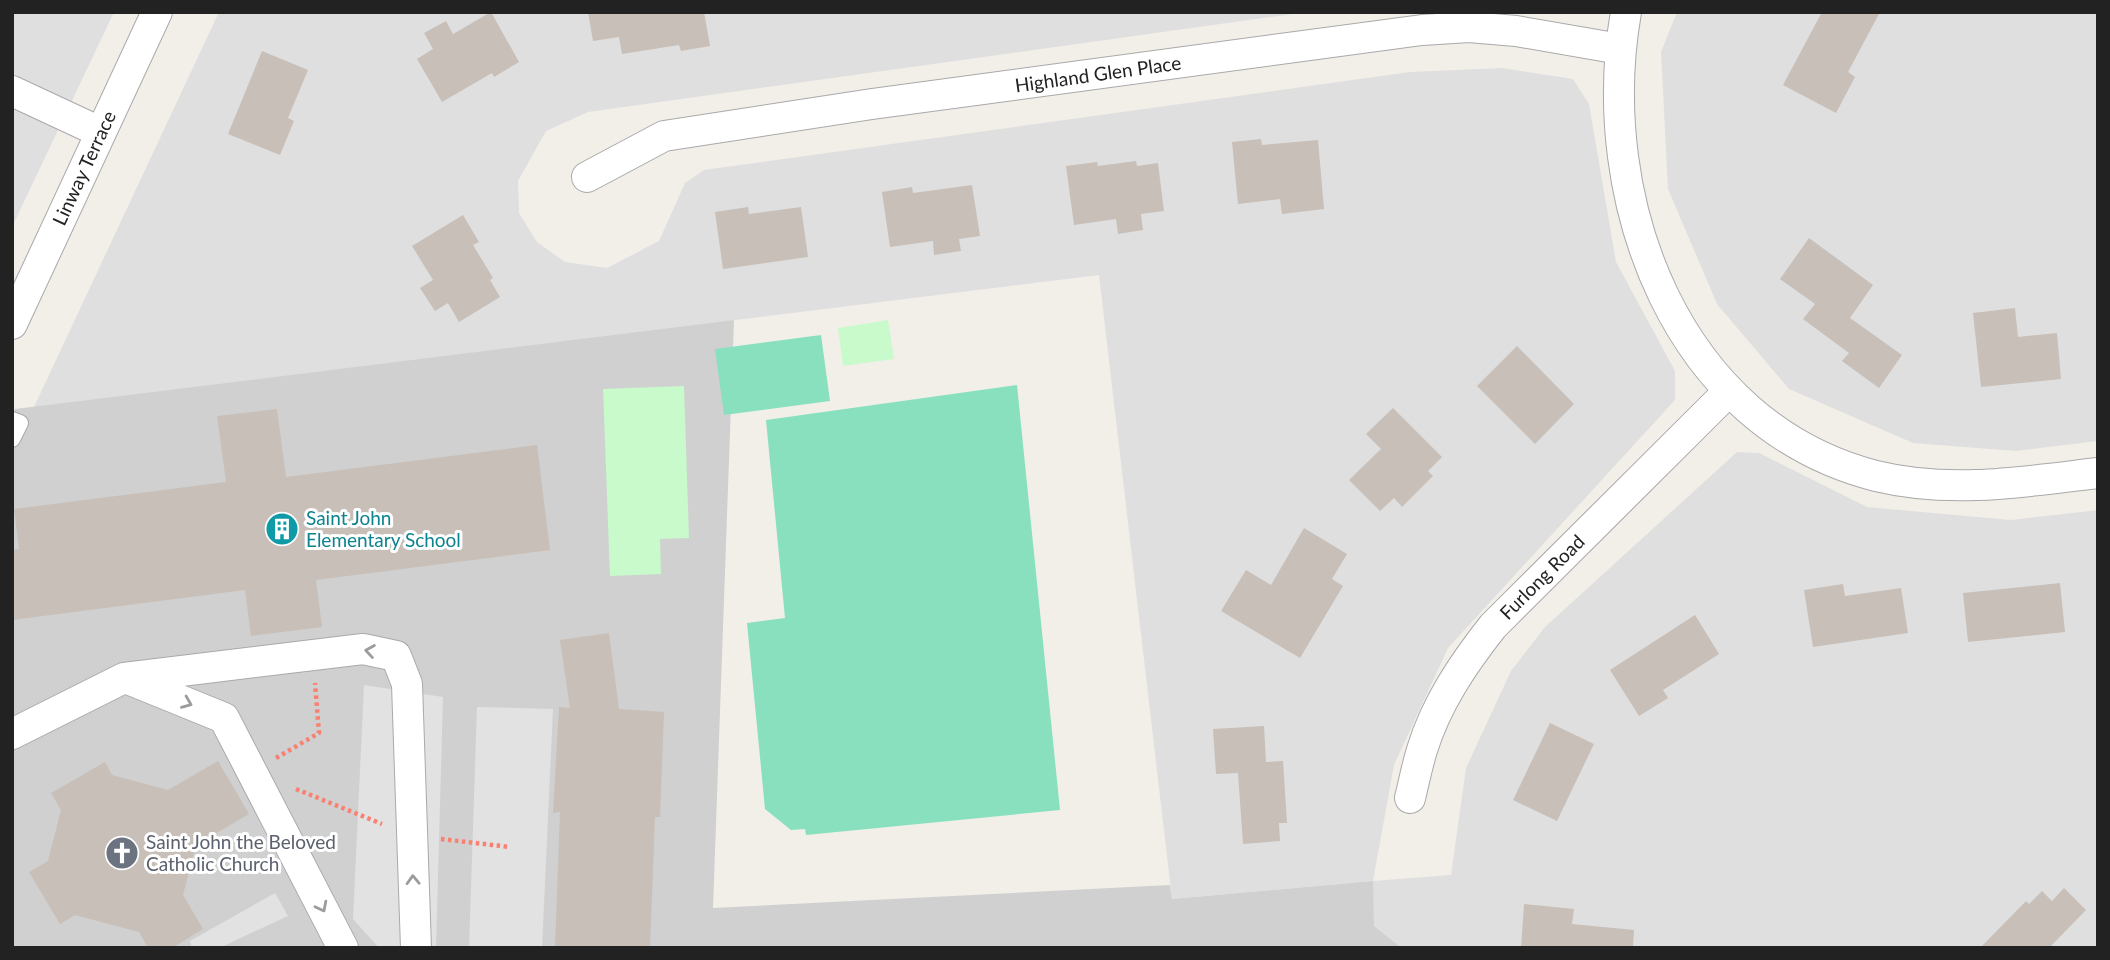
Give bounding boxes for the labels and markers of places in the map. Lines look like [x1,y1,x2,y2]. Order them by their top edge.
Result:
place label: Saint John Elementary School [306,506,461,551]
building icon: Saint John Elementary School [263,510,301,548]
place label: Saint John the Beloved Catholic Church [146,830,336,875]
church icon: Saint John the Beloved Catholic Church [103,834,141,872]

